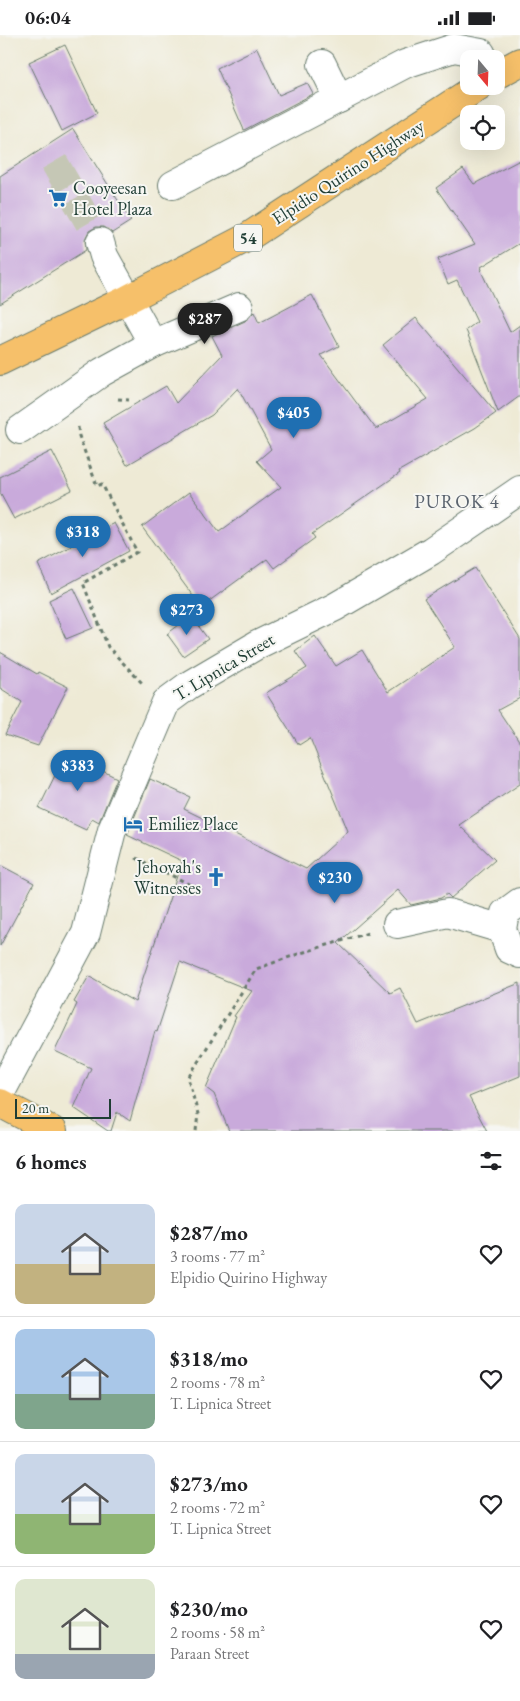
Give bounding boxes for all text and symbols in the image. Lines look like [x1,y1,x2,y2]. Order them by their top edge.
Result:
text: 06:04 [25,5,71,30]
north arrow [460,50,505,95]
map controls [460,50,505,150]
button: locate [460,105,505,150]
street label: Elpidio Quirino Highway [267,114,428,229]
place label: Cooyeesan Hotel Plaza [73,176,153,220]
supermarket icon: Cooyeesan Hotel Plaza [47,187,69,209]
road number: 54 [234,225,262,252]
pin: $287 [175,303,235,345]
text: $287 [189,308,221,329]
pin: $405 [264,397,324,439]
text: $405 [278,402,310,423]
district label: PUROK 4 [414,489,500,514]
pin: $318 [53,515,113,558]
text: $318 [67,521,99,542]
pin: $273 [157,593,217,636]
text: $273 [171,599,203,620]
street label: T. Lipnica Street [169,627,279,706]
pin: $383 [48,749,108,792]
text: $383 [62,755,94,776]
place label: Emiliez Place [148,812,238,835]
hotel icon: Emiliez Place [122,813,144,835]
place label: Jehovah's Witnesses [134,855,201,899]
pin: $230 [305,861,365,904]
church icon: Jehovah's Witnesses [205,866,227,888]
text: $230 [319,867,351,888]
scale bar [15,1096,111,1119]
text: 20 m [22,1099,49,1117]
icon: filters [477,1147,505,1175]
text: 6 homes [15,1148,87,1175]
text: $287/mo [170,1219,248,1246]
icon: home [55,1224,115,1284]
icon: heart [477,1240,505,1268]
text: 3 rooms · 77 m² [170,1246,265,1267]
text: Elpidio Quirino Highway [170,1267,327,1288]
text: $318/mo [170,1345,248,1372]
icon: home [55,1349,115,1409]
icon: heart [477,1365,505,1393]
text: 2 rooms · 78 m² [170,1372,265,1393]
text: T. Lipnica Street [170,1393,271,1414]
text: $273/mo [170,1470,248,1497]
icon: home [55,1474,115,1534]
icon: heart [477,1490,505,1518]
text: 2 rooms · 72 m² [170,1497,265,1518]
text: T. Lipnica Street [170,1518,271,1539]
text: $230/mo [170,1595,248,1622]
icon: home [55,1599,115,1659]
icon: heart [477,1615,505,1643]
text: 2 rooms · 58 m² [170,1622,265,1643]
text: Paraan Street [170,1643,249,1664]

